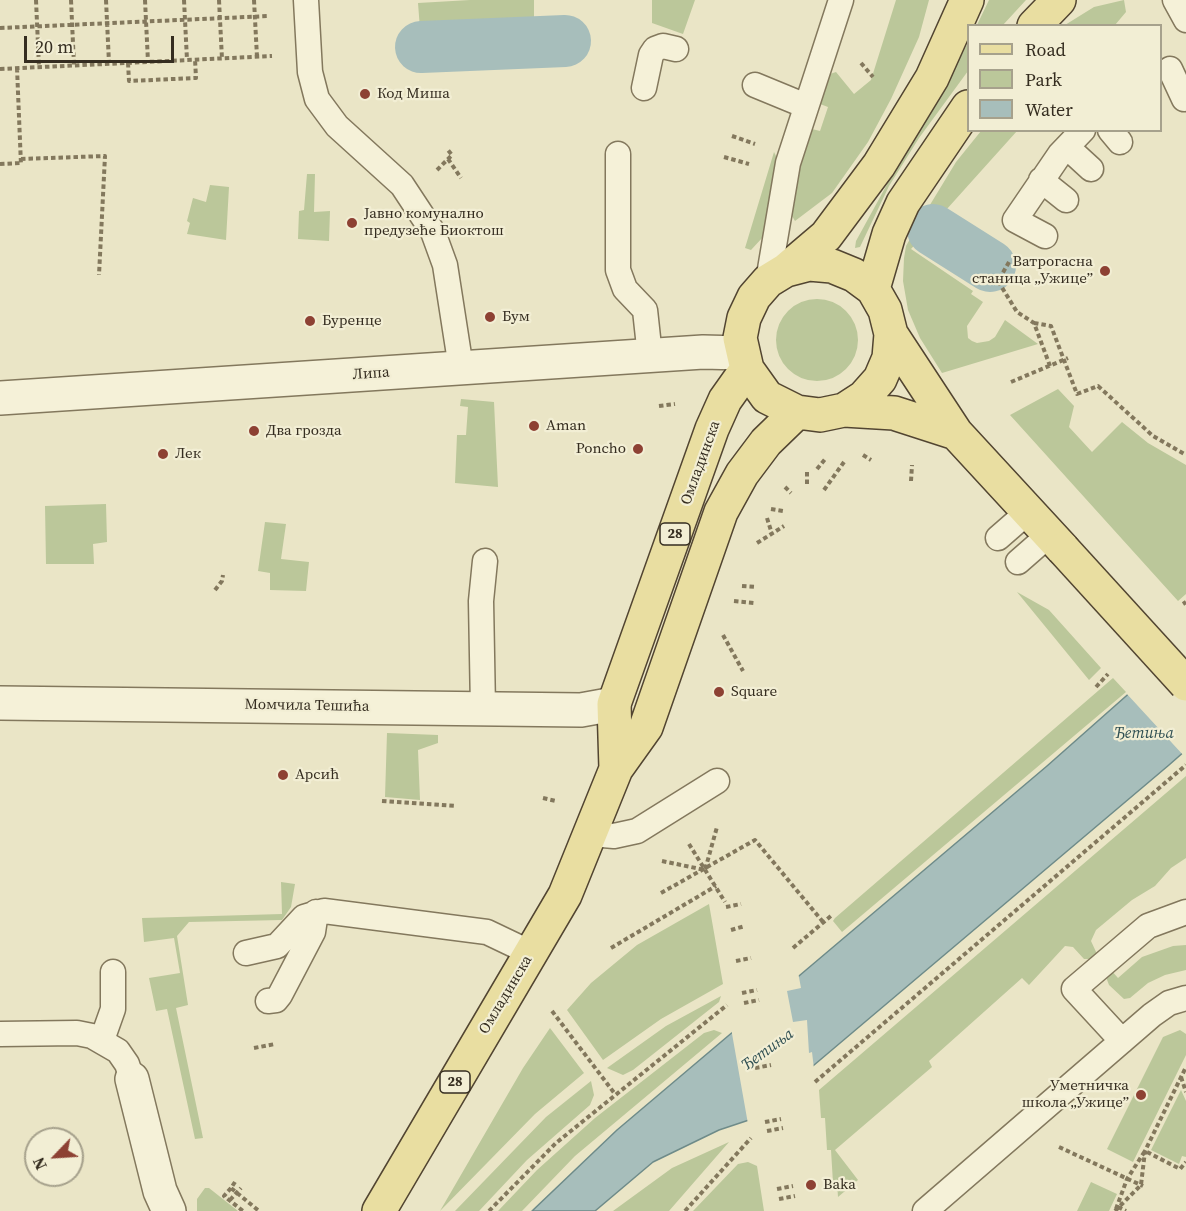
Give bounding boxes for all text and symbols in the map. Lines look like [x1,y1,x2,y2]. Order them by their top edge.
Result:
scale bar [27,24,177,62]
legend [967,24,1162,132]
text: 20 m [35,34,73,59]
text: Road [1025,37,1066,62]
text: Park [1025,67,1062,92]
place label: Код Миша [377,85,450,103]
marker: Код Миша [358,87,372,101]
text: Water [1025,97,1073,122]
place label: Јавно комунално предузеће Биоктош [364,205,504,240]
marker: Јавно комунално предузеће Биоктош [345,216,359,230]
place label: Ватрогасна станица „Ужице” [972,253,1093,288]
marker: Ватрогасна станица „Ужице” [1098,264,1112,278]
place label: Бум [502,308,530,326]
marker: Бум [483,310,497,324]
place label: Буренце [322,312,382,330]
marker: Буренце [303,314,317,328]
street label: Липа [352,364,390,384]
place label: Aman [546,417,586,435]
street label: Омладинска [677,418,725,508]
marker: Aman [527,419,541,433]
place label: Два грозда [266,422,342,440]
marker: Два грозда [247,424,261,438]
place label: Poncho [576,440,626,458]
marker: Poncho [631,442,645,456]
place label: Лек [175,445,201,463]
marker: Лек [156,447,170,461]
road number: 28 [660,523,690,545]
place label: Square [731,683,777,701]
marker: Square [712,685,726,699]
street label: Момчила Тешића [244,696,370,716]
water label: Ђетиња [1114,724,1174,744]
place label: Арсић [295,766,339,784]
marker: Арсић [276,768,290,782]
street label: Омладинска [476,952,536,1038]
water label: Ђетиња [738,1025,798,1075]
road number: 28 [440,1071,470,1093]
place label: Уметничка школа „Ужице” [1022,1077,1129,1112]
marker: Уметничка школа „Ужице” [1134,1088,1148,1102]
north arrow [24,1127,84,1187]
text: N [27,1154,52,1174]
place label: Baka [823,1176,856,1194]
marker: Baka [804,1178,818,1192]

